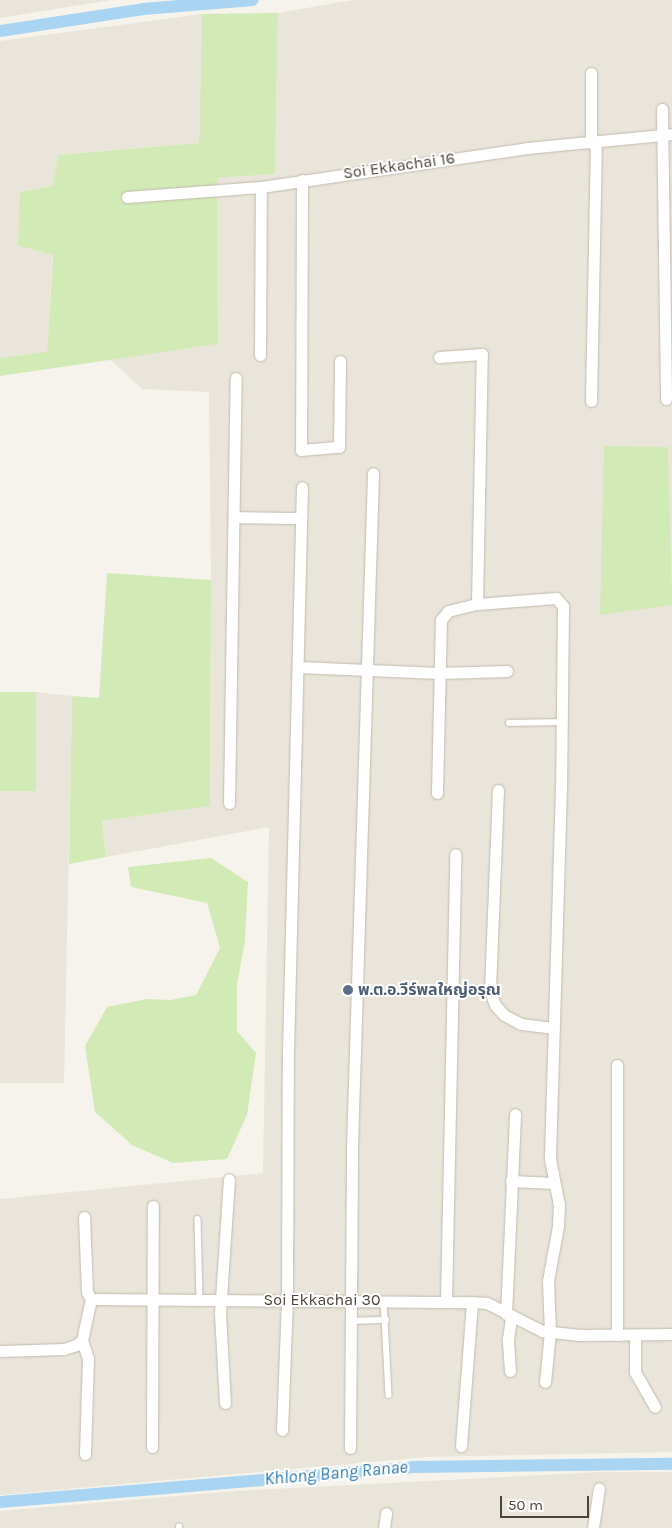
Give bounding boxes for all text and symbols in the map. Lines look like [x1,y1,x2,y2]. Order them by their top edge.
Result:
street label: Soi Ekkachai 16 [342,149,456,183]
place label: พ.ต.อ.วีร์พลใหญ่อรุณ [358,980,501,1000]
marker: พ.ต.อ.วีร์พลใหญ่อรุณ [342,984,354,996]
street label: Soi Ekkachai 30 [263,1290,381,1310]
water label: Khlong Bang Ranae [263,1456,409,1490]
scale bar [502,1486,591,1518]
text: 50 m [508,1496,543,1514]

